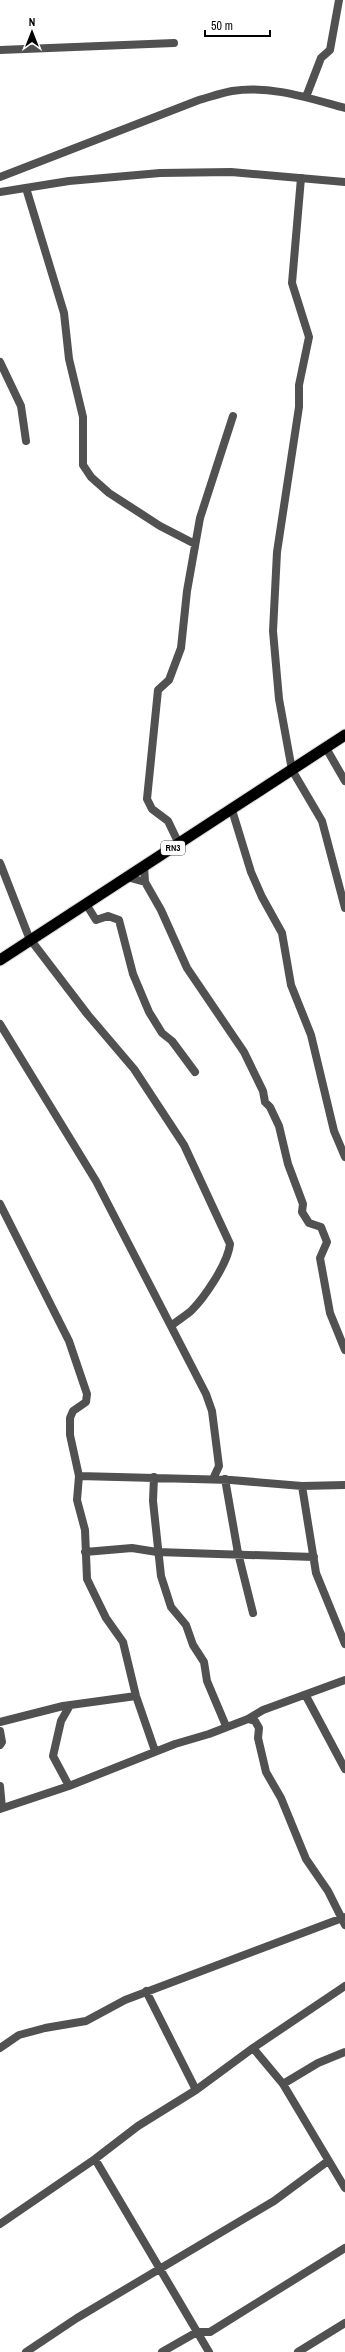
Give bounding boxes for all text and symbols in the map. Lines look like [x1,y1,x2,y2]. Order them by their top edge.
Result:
north arrow [12,12,52,52]
scale bar [205,12,270,38]
text: N [29,15,35,29]
text: 50 m [211,18,233,34]
road number: RN3 [161,841,185,855]

